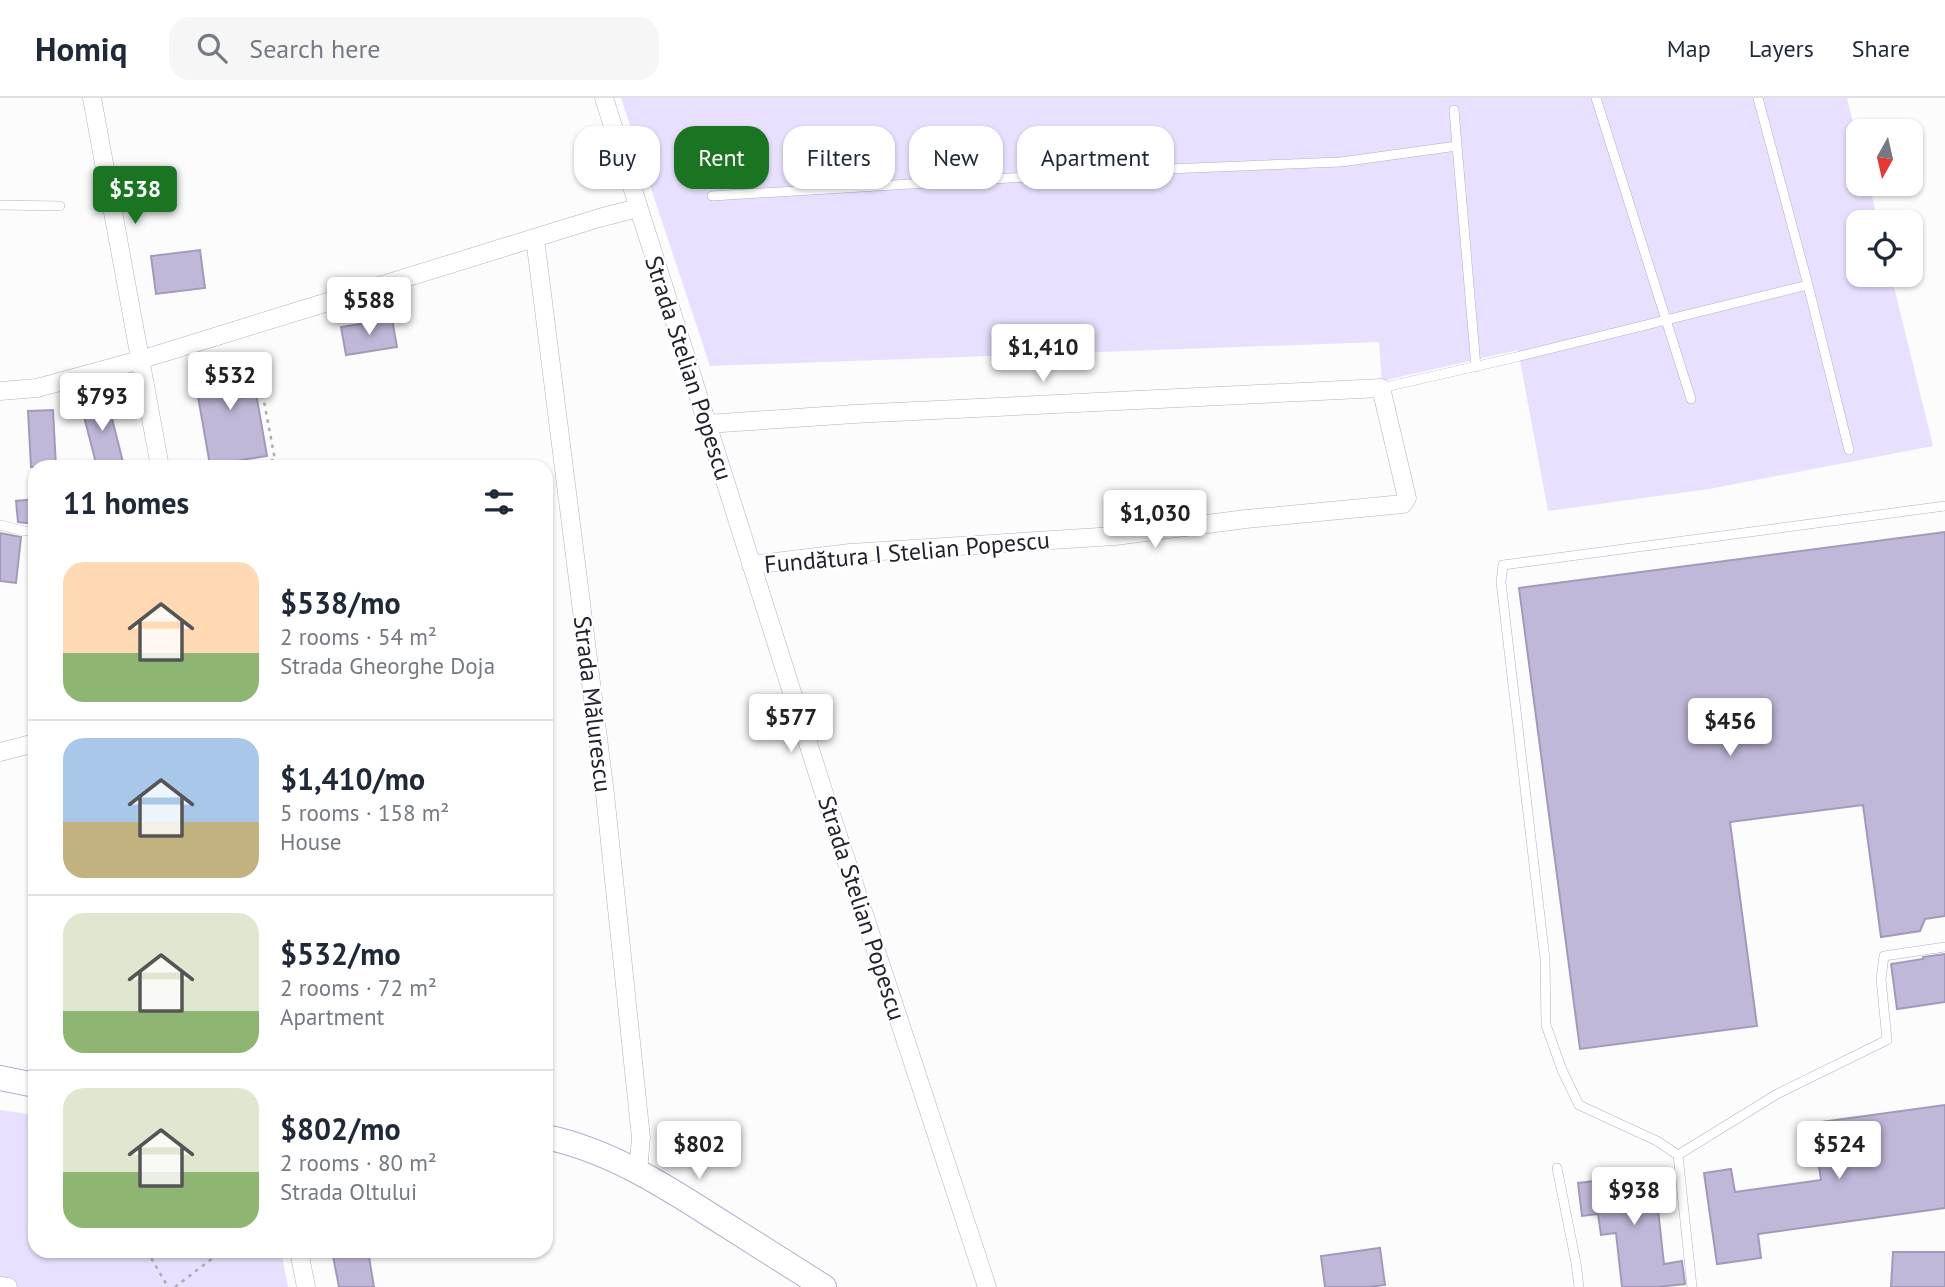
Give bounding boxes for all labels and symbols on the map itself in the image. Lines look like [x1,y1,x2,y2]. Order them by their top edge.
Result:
north arrow [1846,119,1923,196]
pin: $538 [94,166,176,226]
street label: Strada Stelian Popescu [638,252,740,484]
pin: $588 [328,278,410,337]
pin: $1,410 [986,324,1100,384]
pin: $532 [189,352,271,412]
pin: $793 [61,374,143,433]
pin: $1,030 [1098,490,1212,550]
street label: Fundătura I Stelian Popescu [763,524,1051,580]
street label: Strada Mălurescu [567,614,619,794]
pin: $577 [750,694,832,754]
pin: $456 [1689,698,1771,758]
street label: Strada Stelian Popescu [811,792,913,1024]
pin: $802 [658,1122,740,1181]
pin: $524 [1798,1122,1880,1181]
pin: $938 [1593,1168,1675,1227]

